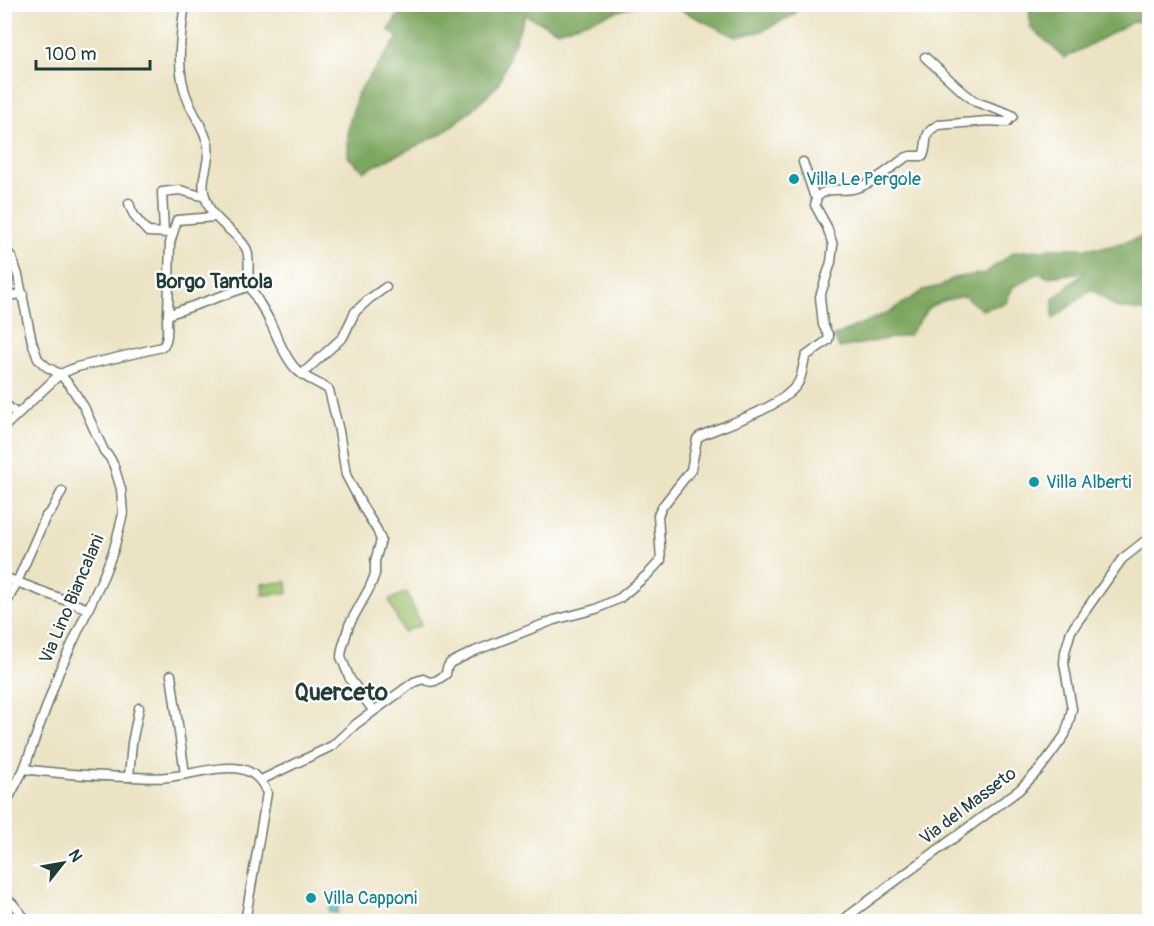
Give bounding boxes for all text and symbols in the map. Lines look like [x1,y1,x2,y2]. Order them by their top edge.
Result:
scale bar [36,33,150,71]
text: 100 m [45,43,97,66]
place label: Villa Le Pergole [806,168,921,191]
marker: Villa Le Pergole [787,172,801,186]
district label: Borgo Tantola [156,269,272,294]
place label: Villa Alberti [1046,471,1131,494]
marker: Villa Alberti [1027,475,1041,489]
street label: Via Lino Biancalani [34,531,110,667]
district label: Querceto [294,678,388,707]
street label: Via del Masseto [915,762,1021,850]
north arrow [33,833,93,893]
text: N [64,846,86,866]
place label: Villa Capponi [323,887,417,910]
marker: Villa Capponi [304,891,318,905]

